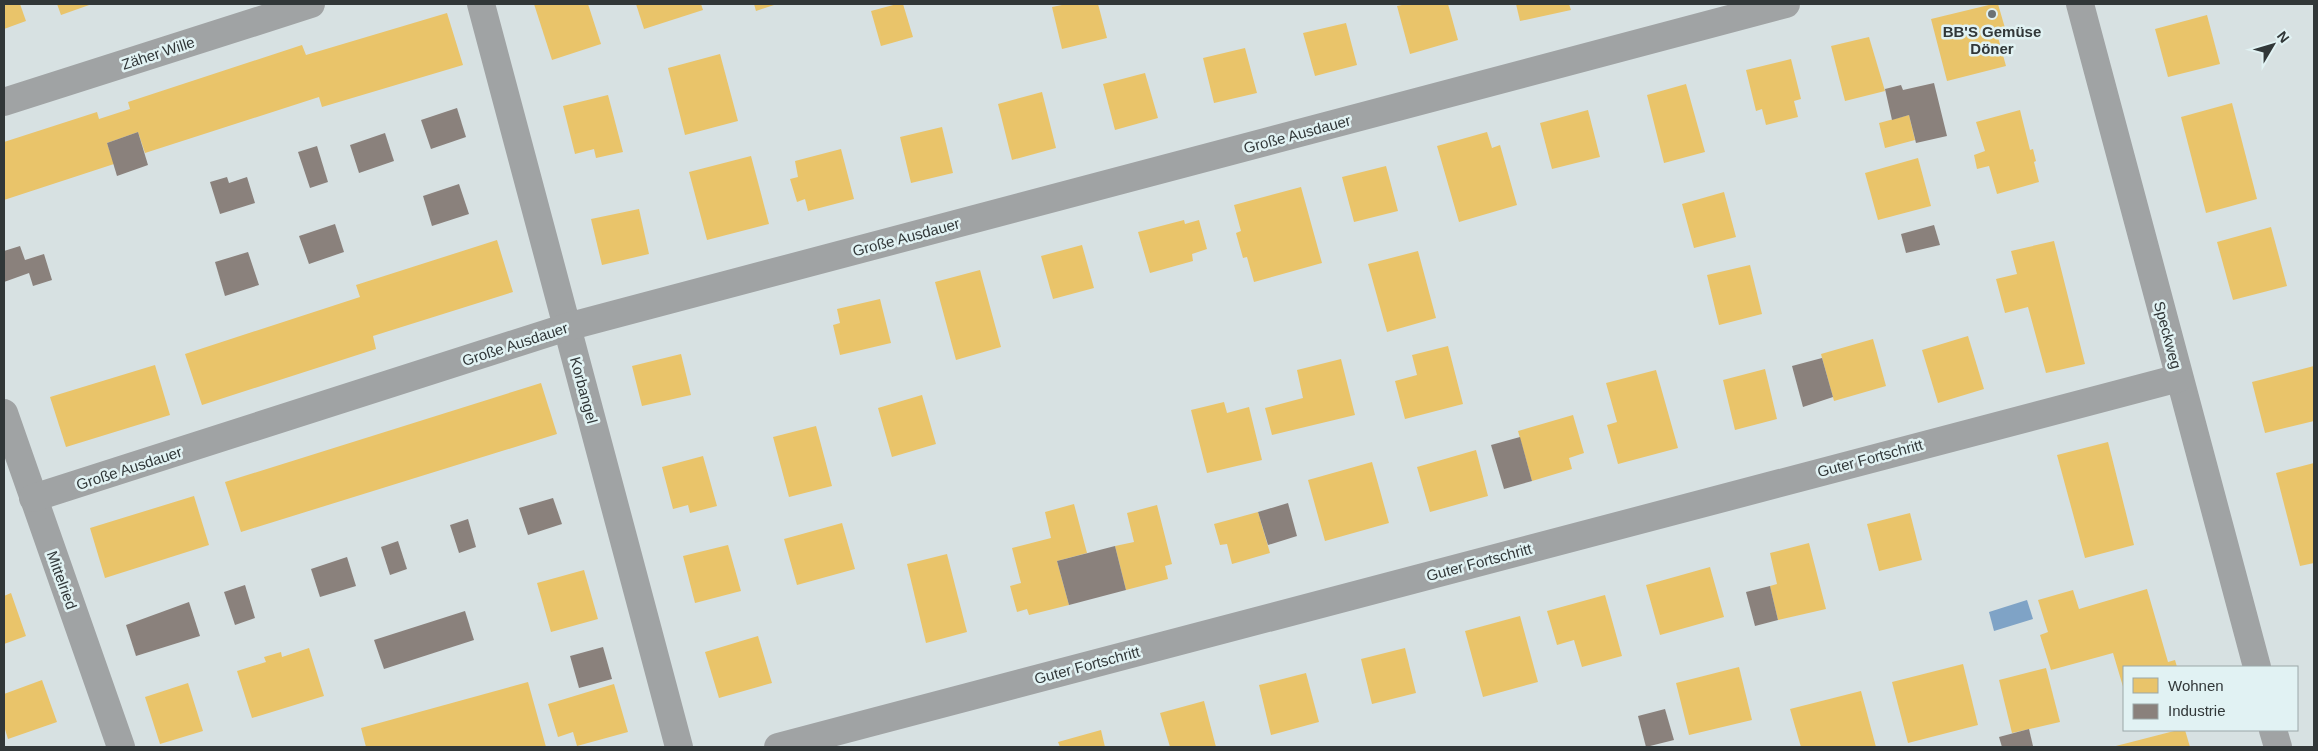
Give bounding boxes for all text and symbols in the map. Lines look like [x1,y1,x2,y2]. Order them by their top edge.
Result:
marker: BB'S Gemüse Döner [1986,8,1998,20]
north arrow [2248,20,2298,70]
place label: BB'S Gemüse Döner [1943,23,2041,57]
text: N [2274,28,2293,46]
street label: Zäher Wille [119,33,197,73]
street label: Große Ausdauer [1242,112,1352,156]
street label: Große Ausdauer [851,215,961,259]
street label: Speckweg [2151,299,2185,371]
street label: Große Ausdauer [460,319,570,369]
street label: Korbangel [567,355,601,425]
street label: Guter Fortschritt [1815,436,1925,480]
street label: Große Ausdauer [74,443,184,493]
street label: Guter Fortschritt [1424,540,1534,584]
street label: Mittelried [44,548,80,612]
street label: Guter Fortschritt [1032,643,1142,687]
legend [2123,666,2298,731]
text: Wohnen [2168,677,2224,694]
text: Industrie [2168,702,2226,719]

